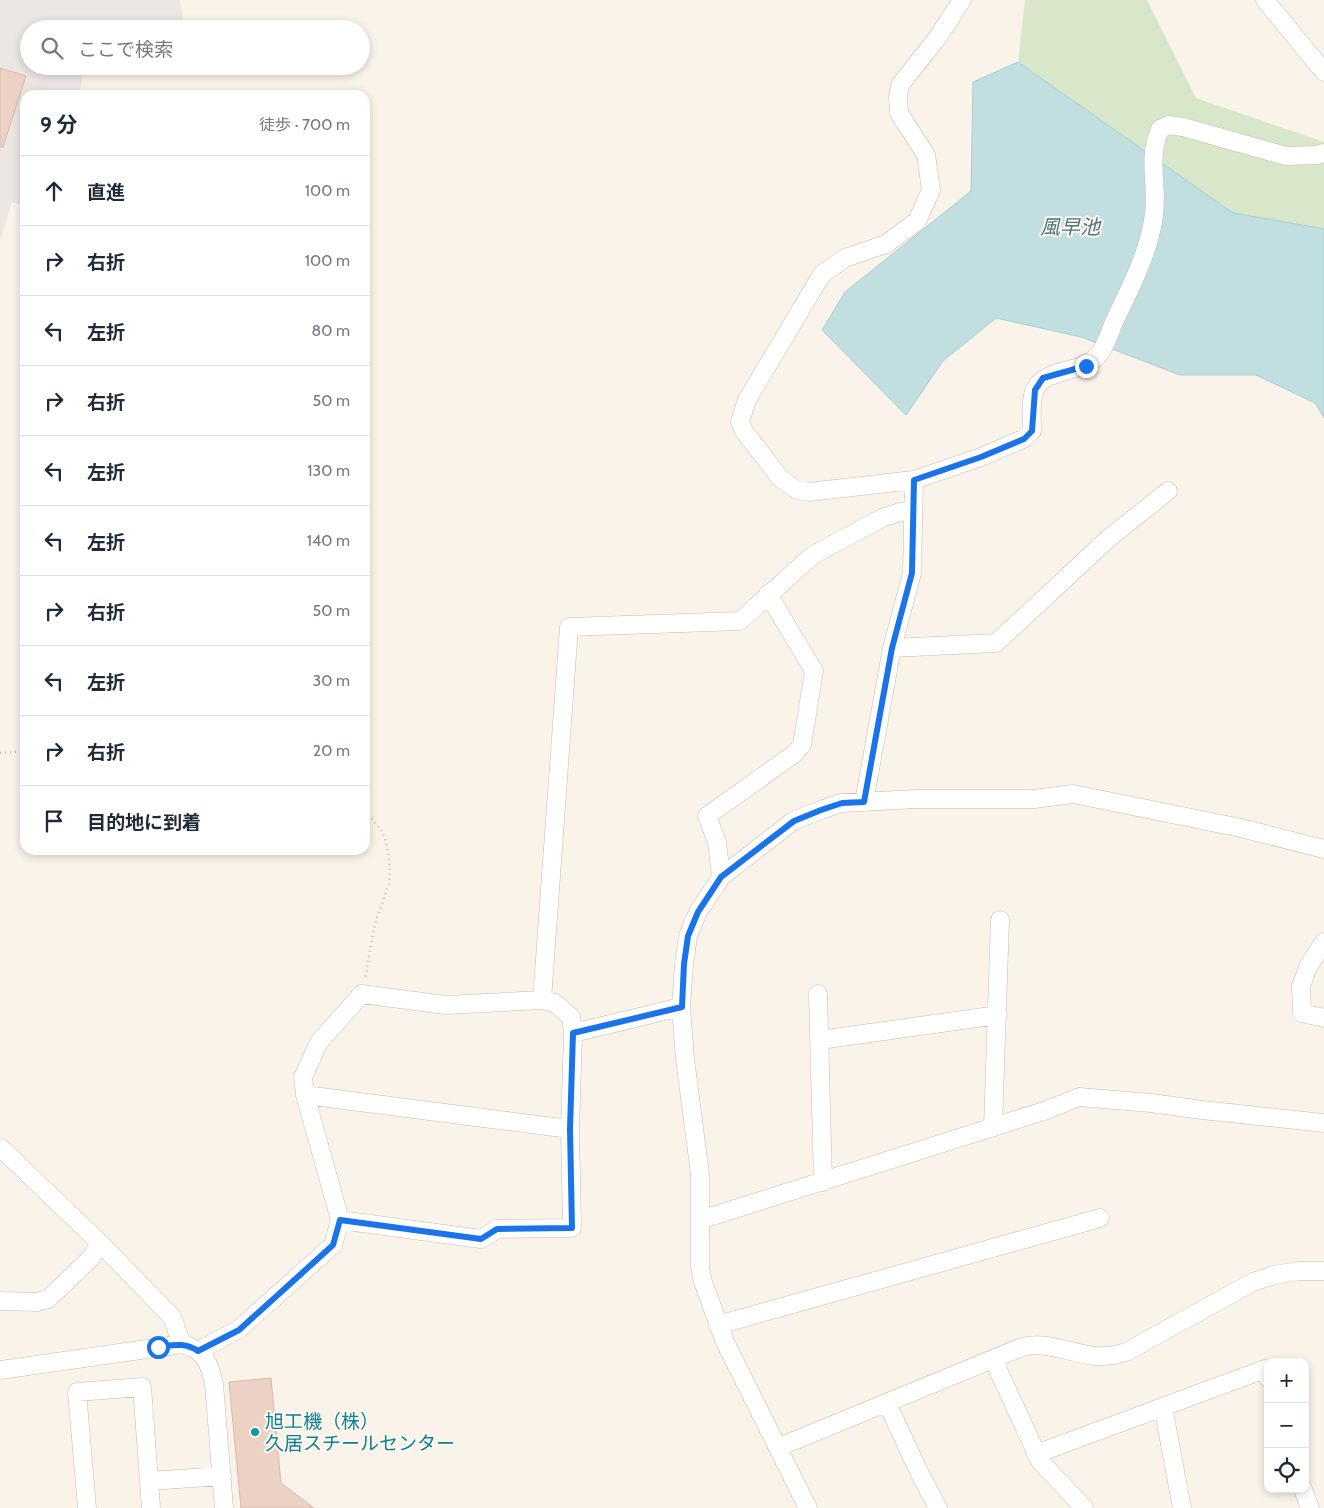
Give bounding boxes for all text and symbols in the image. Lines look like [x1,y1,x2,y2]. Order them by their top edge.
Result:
search box [20,20,370,75]
icon: search [38,34,66,62]
text: ここで検索 [78,38,173,61]
text: 9 分 [40,112,78,137]
text: 徒歩 · 700 m [259,115,350,134]
icon: ahead [40,177,68,205]
text: 直進 [87,181,125,204]
text: 100 m [305,181,350,200]
water label: 風早池 [1040,215,1102,239]
icon: right [40,247,68,275]
text: 右折 [87,251,125,274]
text: 100 m [305,251,350,270]
icon: left [40,317,68,345]
text: 左折 [87,321,125,344]
text: 80 m [312,321,350,340]
route end [1075,355,1098,378]
icon: right [40,387,68,415]
text: 右折 [87,391,125,414]
text: 50 m [313,391,350,410]
icon: left [40,457,68,485]
text: 左折 [87,461,125,484]
text: 130 m [307,461,350,480]
icon: left [40,527,68,555]
text: 左折 [87,531,125,554]
text: 140 m [307,531,350,550]
icon: right [40,597,68,625]
text: 右折 [87,601,125,624]
text: 50 m [313,601,350,620]
icon: left [40,667,68,695]
text: 左折 [87,671,125,694]
text: 30 m [313,671,350,690]
icon: right [40,737,68,765]
text: 右折 [87,741,125,764]
text: 20 m [313,741,350,760]
icon: arrive [40,807,68,835]
text: 目的地に到着 [87,811,201,834]
route start [147,1336,170,1359]
map controls [1264,1358,1309,1493]
button: + [1264,1358,1309,1403]
button: − [1264,1403,1309,1448]
place label: 旭工機（株） 久居スチールセンター [265,1410,455,1455]
marker: 旭工機（株） 久居スチールセンター [249,1426,261,1438]
button: locate [1264,1448,1309,1493]

